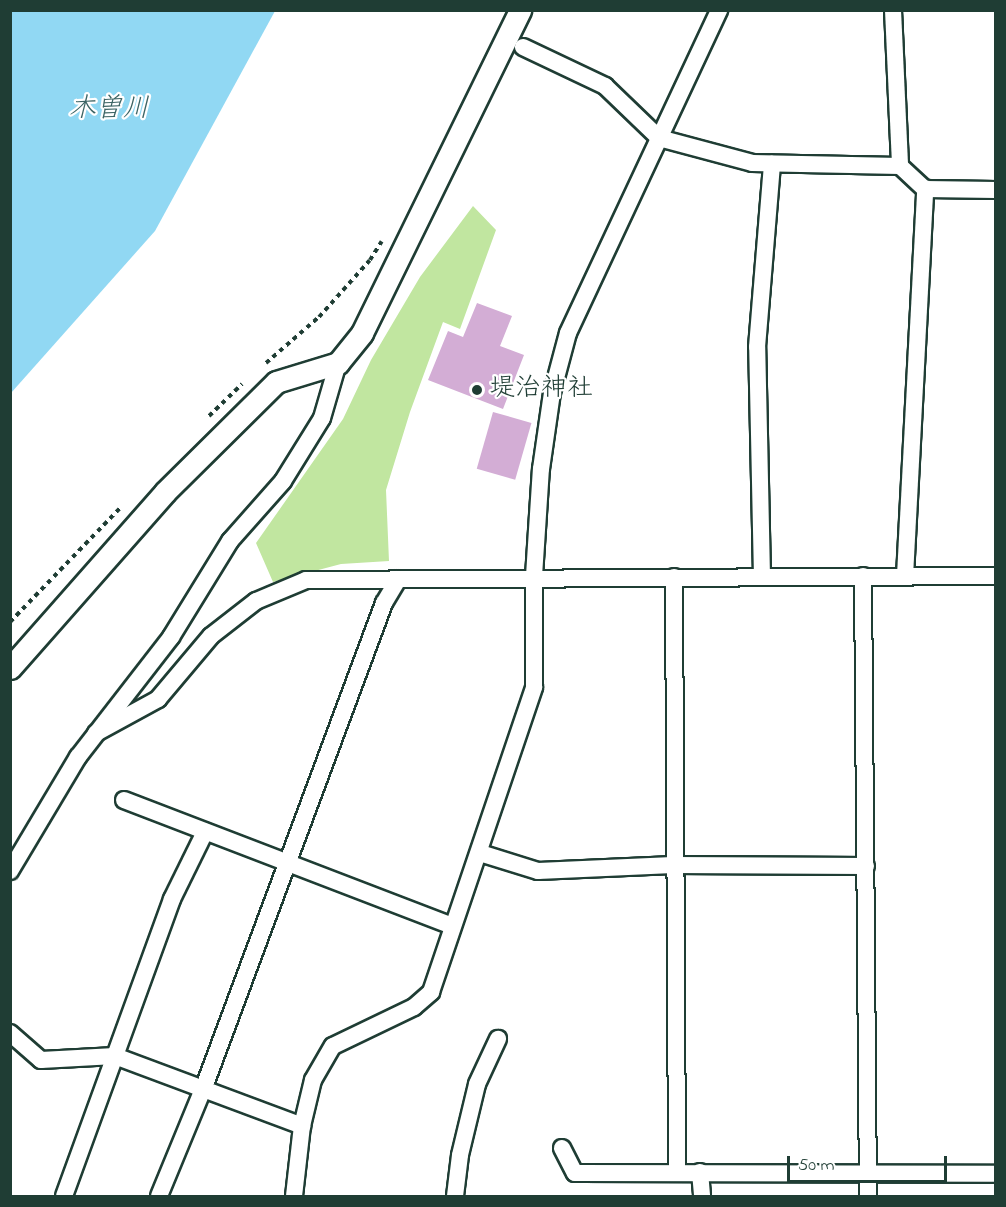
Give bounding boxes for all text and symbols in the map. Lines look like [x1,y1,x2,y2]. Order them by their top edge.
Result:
water label: 木曽川 [69,94,149,126]
place label: 堤治神社 [489,374,593,406]
marker: 堤治神社 [470,383,484,397]
scale bar [790,1144,950,1182]
text: 50 m [798,1153,835,1179]

